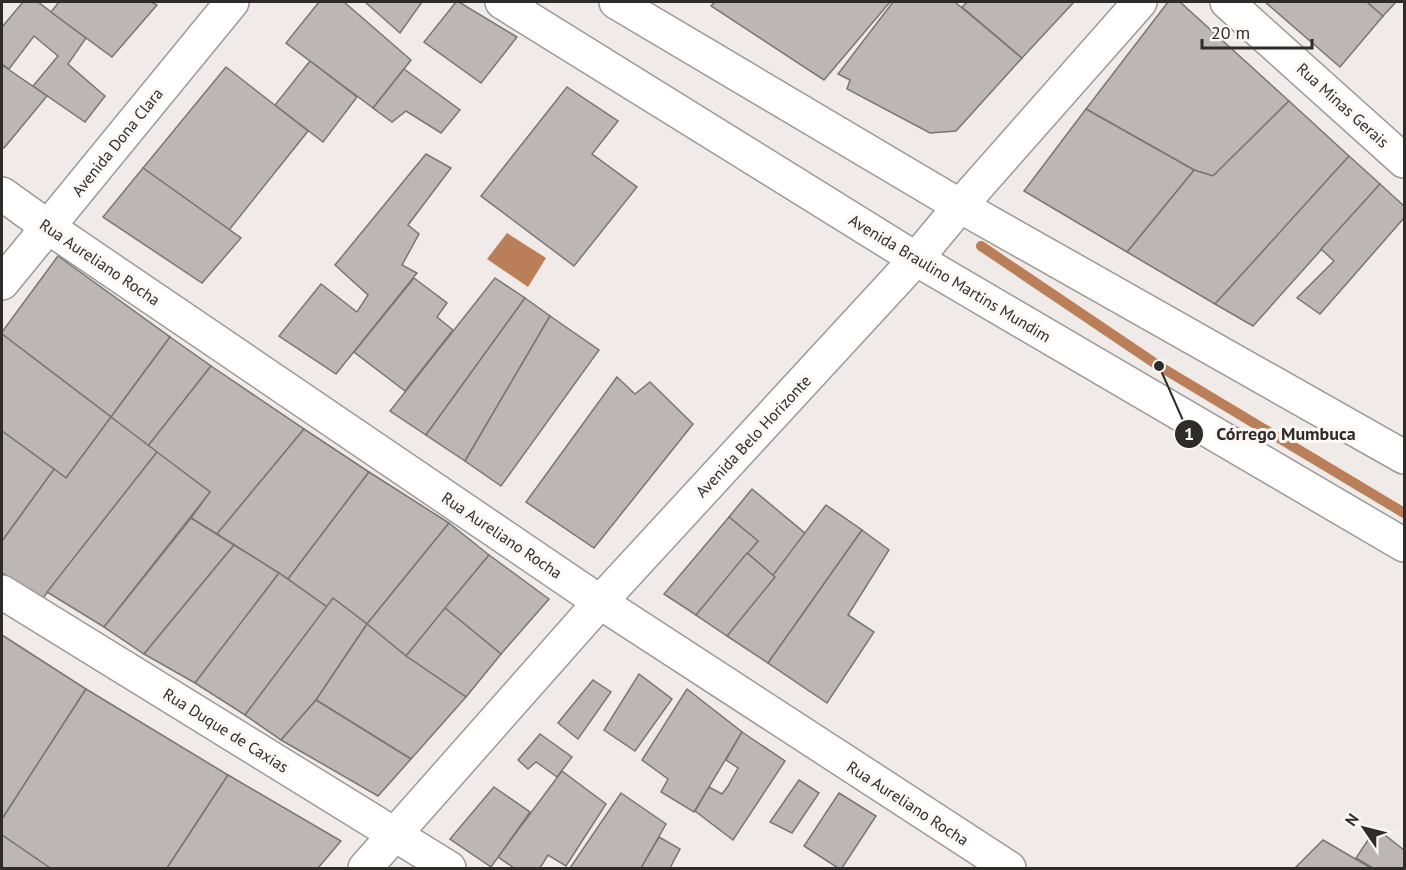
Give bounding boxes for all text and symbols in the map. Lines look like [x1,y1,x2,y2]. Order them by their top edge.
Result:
scale bar [1202,12,1312,50]
text: 20 m [1211,21,1250,44]
street label: Rua Minas Gerais [1293,58,1393,152]
street label: Avenida Dona Clara [67,84,167,200]
street label: Avenida Braulino Martins Mundim [845,210,1055,346]
street label: Rua Aureliano Rocha [36,214,164,310]
street label: Avenida Belo Horizonte [691,371,815,501]
callout: Córrego Mumbuca [1174,416,1367,452]
text: 1 [1184,422,1194,445]
text: Córrego Mumbuca [1216,422,1356,445]
street label: Rua Aureliano Rocha [438,487,566,583]
street label: Rua Duque de Caxias [160,683,293,777]
street label: Rua Aureliano Rocha [843,756,973,850]
north arrow [1334,798,1394,858]
text: N [1341,809,1363,829]

